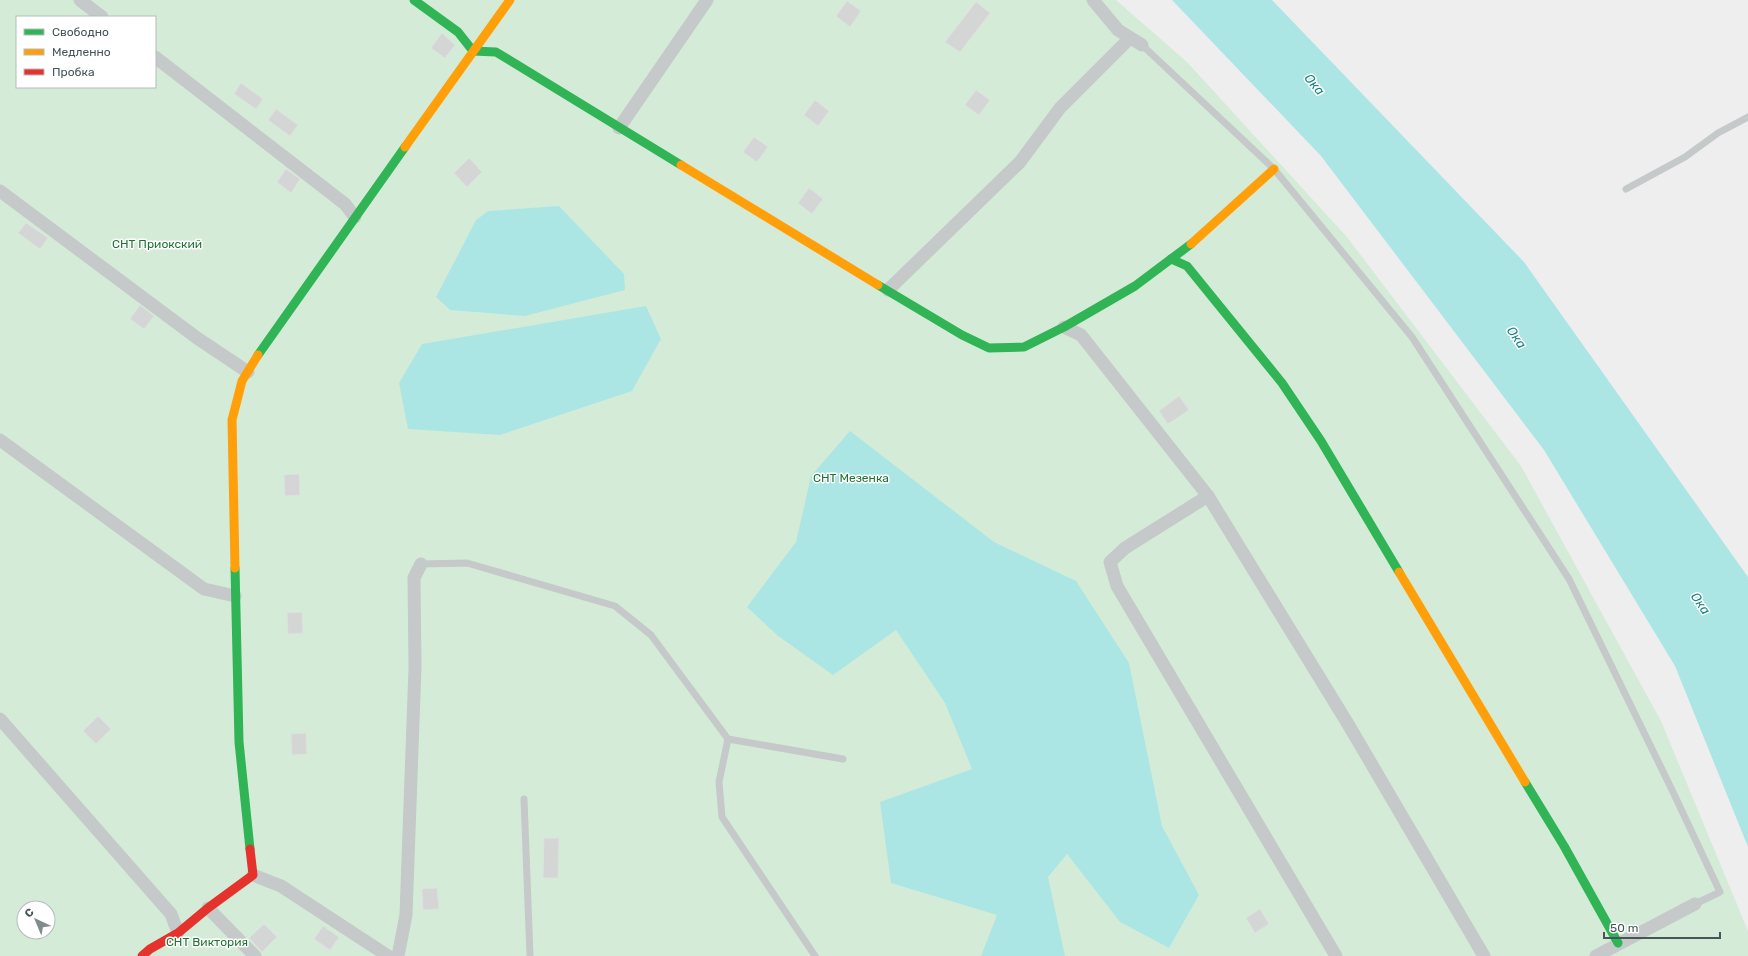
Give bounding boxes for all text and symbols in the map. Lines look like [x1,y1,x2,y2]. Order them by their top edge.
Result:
legend [16,16,156,88]
text: Свободно [52,25,109,39]
text: Медленно [52,45,111,59]
text: Пробка [52,65,95,79]
water label: Ока [1301,71,1328,98]
park label: СНТ Приокский [112,237,202,251]
water label: Ока [1504,323,1530,351]
park label: СНТ Мезенка [813,471,889,485]
water label: Ока [1688,589,1714,617]
north arrow [16,900,56,940]
text: С [22,906,37,921]
scale bar [1604,914,1720,940]
text: 50 m [1610,921,1638,935]
park label: СНТ Виктория [166,935,248,949]

